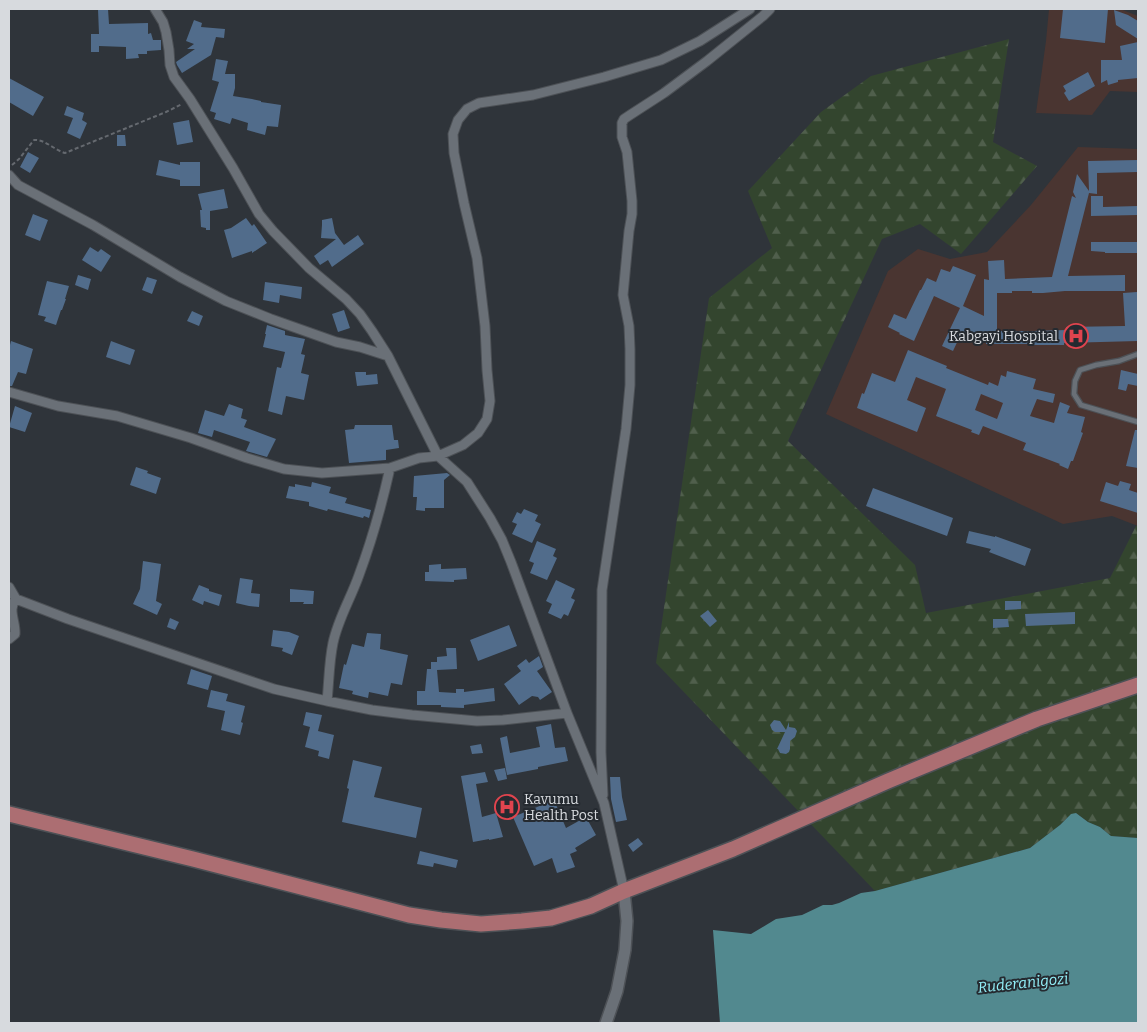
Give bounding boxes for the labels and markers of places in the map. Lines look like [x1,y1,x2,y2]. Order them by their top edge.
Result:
hospital icon: Kabgayi Hospital [1063,323,1089,349]
place label: Kabgayi Hospital [949,328,1058,345]
place label: Kavumu Health Post [524,791,599,824]
hospital icon: Kavumu Health Post [494,794,520,820]

